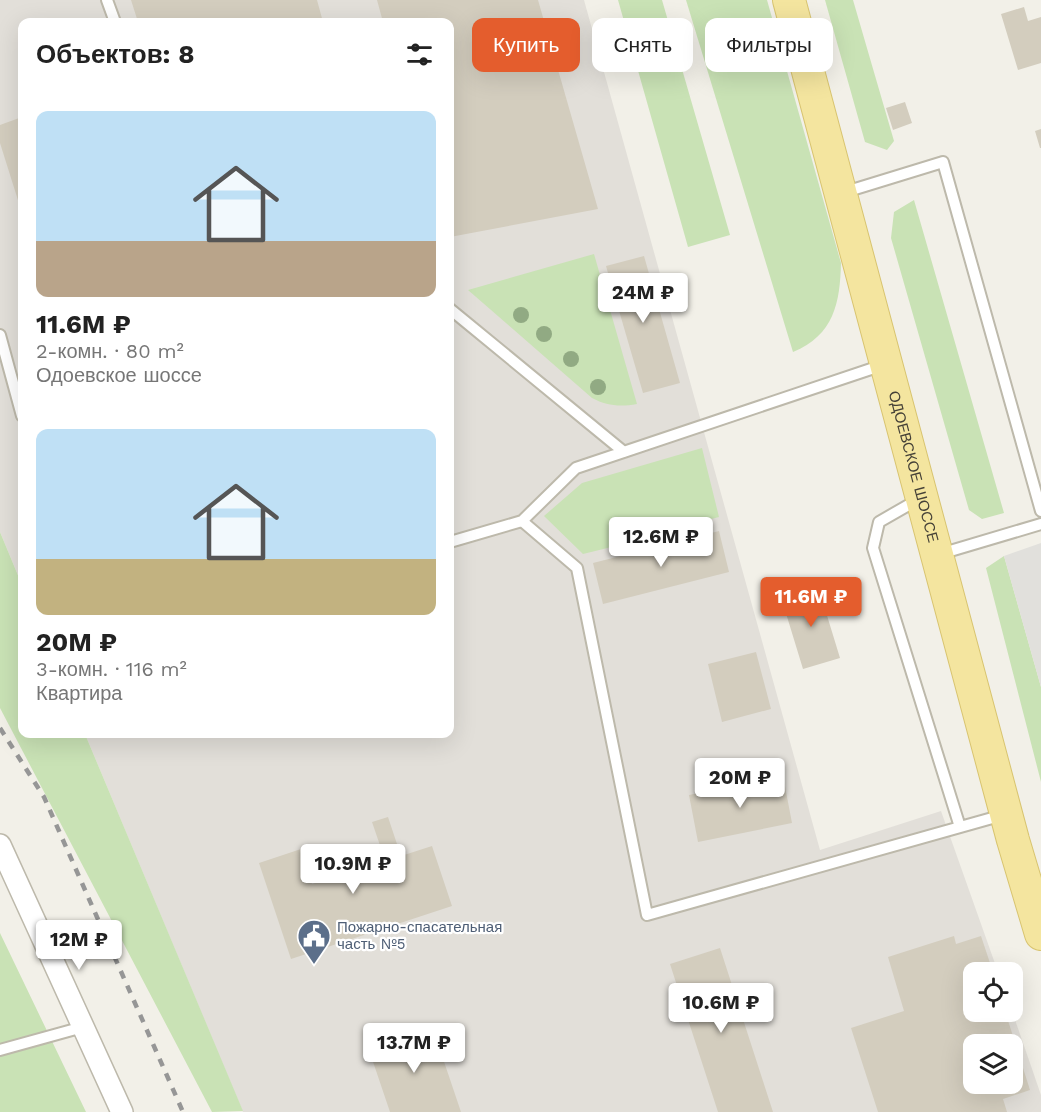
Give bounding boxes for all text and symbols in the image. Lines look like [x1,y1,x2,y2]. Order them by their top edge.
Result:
chip: Купить [472,18,580,72]
chip: Снять [592,18,693,72]
chip: Фильтры [705,18,833,72]
icon: filters [403,38,436,71]
text: Объектов: 8 [36,39,195,69]
icon: home [182,150,290,258]
pin: 24M ₽ [601,273,685,324]
text: 24M ₽ [612,280,674,304]
text: 11.6M ₽ [36,309,131,339]
text: 2-комн. · 80 m² [36,339,184,363]
text: Одоевское шоссе [36,363,202,387]
street label: ОДОЕВСКОЕ ШОССЕ [885,389,942,544]
icon: home [182,468,290,576]
pin: 12.6M ₽ [606,517,716,568]
text: 12.6M ₽ [623,524,699,548]
pin: 11.6M ₽ [756,577,866,628]
text: 11.6M ₽ [775,584,847,608]
text: 20M ₽ [36,627,117,657]
text: 3-комн. · 116 m² [36,657,187,681]
text: Квартира [36,681,122,705]
pin: 20M ₽ [698,758,782,809]
text: 20M ₽ [709,765,771,789]
pin: 10.9M ₽ [298,844,408,895]
text: 10.9M ₽ [314,851,392,875]
public building icon: Пожарно-спасательная часть №5 [296,918,332,965]
place label: Пожарно-спасательная часть №5 [337,918,502,953]
pin: 12M ₽ [37,920,121,971]
text: 12M ₽ [50,927,108,951]
map controls [963,962,1023,1094]
button: locate [963,962,1023,1022]
pin: 10.6M ₽ [666,983,776,1034]
text: 10.6M ₽ [683,990,760,1014]
pin: 13.7M ₽ [359,1023,469,1074]
text: 13.7M ₽ [377,1030,451,1054]
button: layers [963,1034,1023,1094]

